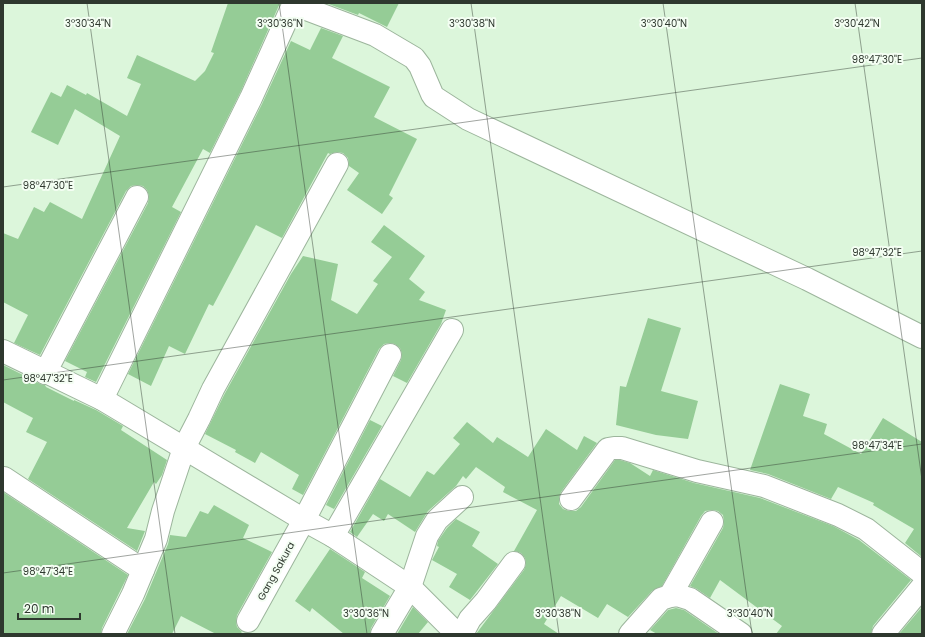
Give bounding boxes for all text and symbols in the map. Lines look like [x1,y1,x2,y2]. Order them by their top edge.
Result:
text: 3°30'34"N [65,16,111,31]
text: 3°30'36"N [257,16,303,31]
text: 3°30'38"N [449,16,495,31]
text: 3°30'40"N [641,16,687,31]
text: 3°30'42"N [834,16,880,31]
text: 98°47'30"E [852,52,902,67]
text: 98°47'30"E [23,178,73,193]
text: 98°47'32"E [852,245,902,260]
text: 98°47'32"E [23,371,73,386]
text: 98°47'34"E [852,438,902,453]
street label: Gang Sakura [254,539,298,603]
text: 98°47'34"E [23,564,73,579]
scale bar [18,595,80,621]
text: 20 m [24,600,54,617]
text: 3°30'36"N [343,606,389,621]
text: 3°30'38"N [535,606,581,621]
text: 3°30'40"N [727,606,773,621]

